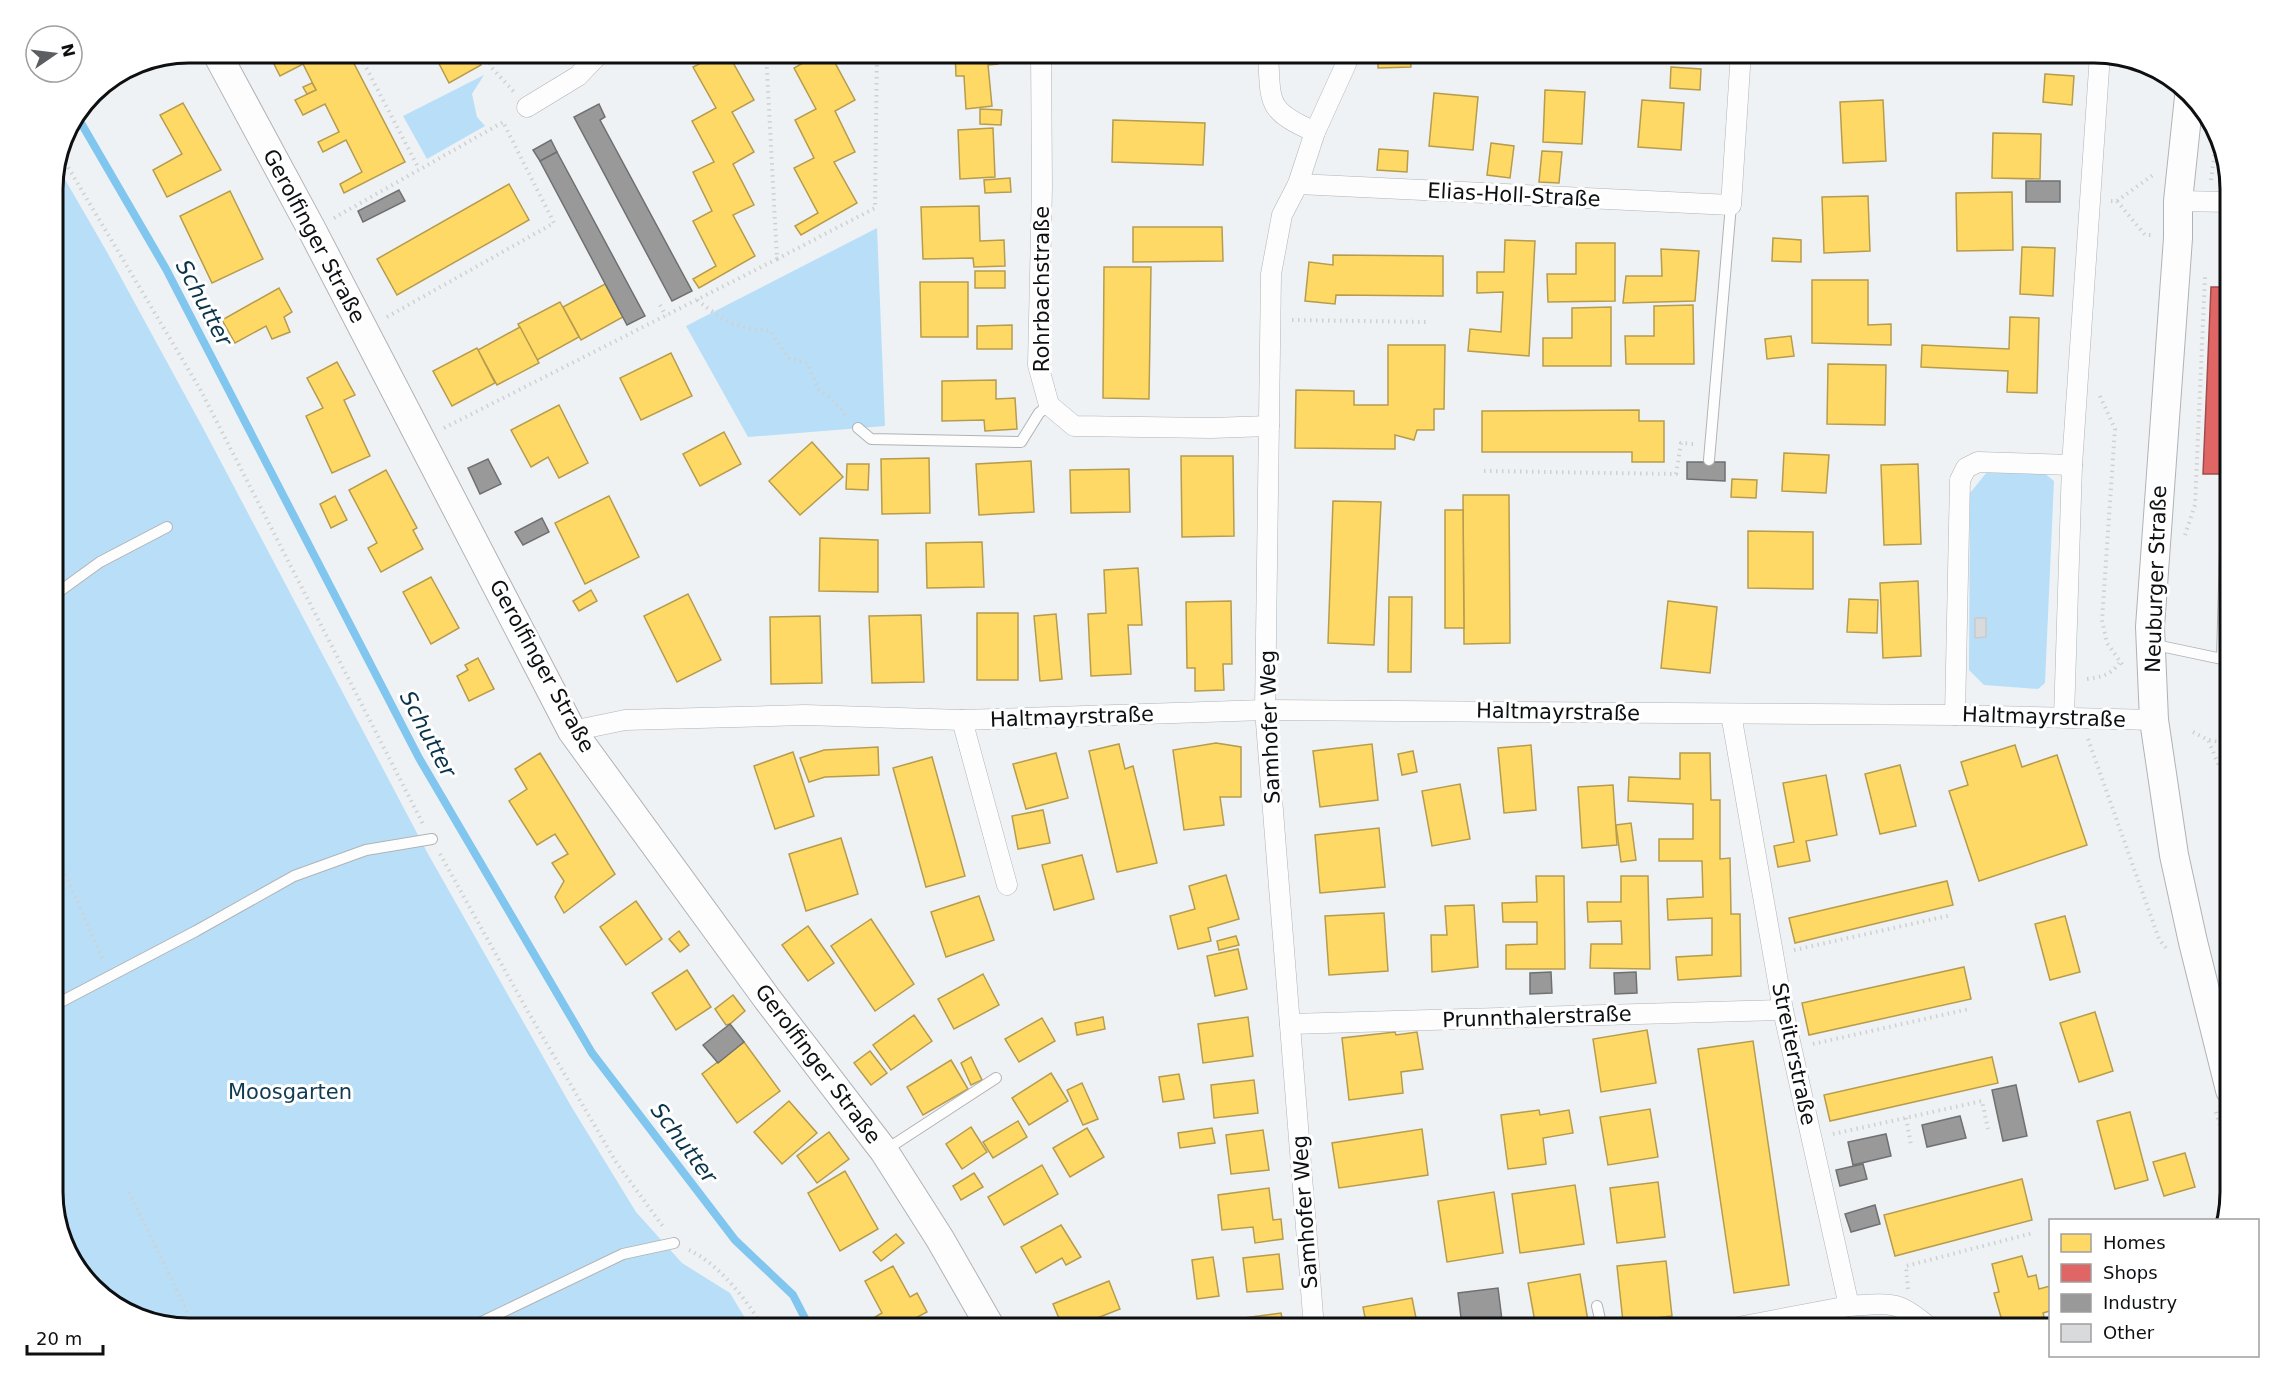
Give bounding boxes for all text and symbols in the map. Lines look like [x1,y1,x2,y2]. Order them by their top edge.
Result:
north arrow [24,24,84,84]
text: N [57,42,79,59]
street label: Gerolfinger Straße [258,145,370,327]
street label: Elias-Holl-Straße [1427,178,1601,212]
street label: Rohrbachstraße [1030,206,1054,372]
water label: Schutter [171,256,238,352]
street label: Neuburger Straße [2141,485,2171,673]
street label: Gerolfinger Straße [485,576,599,756]
street label: Samhofer Weg [1255,650,1285,804]
water label: Schutter [395,687,462,783]
street label: Haltmayrstraße [1476,699,1640,725]
street label: Haltmayrstraße [990,702,1154,732]
street label: Haltmayrstraße [1962,702,2126,732]
street label: Gerolfinger Straße [750,980,886,1148]
street label: Streiterstraße [1767,981,1821,1127]
street label: Prunnthalerstraße [1442,1002,1632,1032]
park label: Moosgarten [228,1080,352,1104]
water label: Schutter [646,1098,723,1190]
street label: Samhofer Weg [1288,1134,1322,1290]
legend [2049,1219,2259,1357]
text: Homes [2103,1232,2166,1253]
text: Shops [2103,1262,2158,1283]
text: Industry [2103,1292,2177,1313]
scale bar [27,1318,104,1356]
text: Other [2103,1322,2155,1343]
text: 20 m [36,1328,82,1349]

